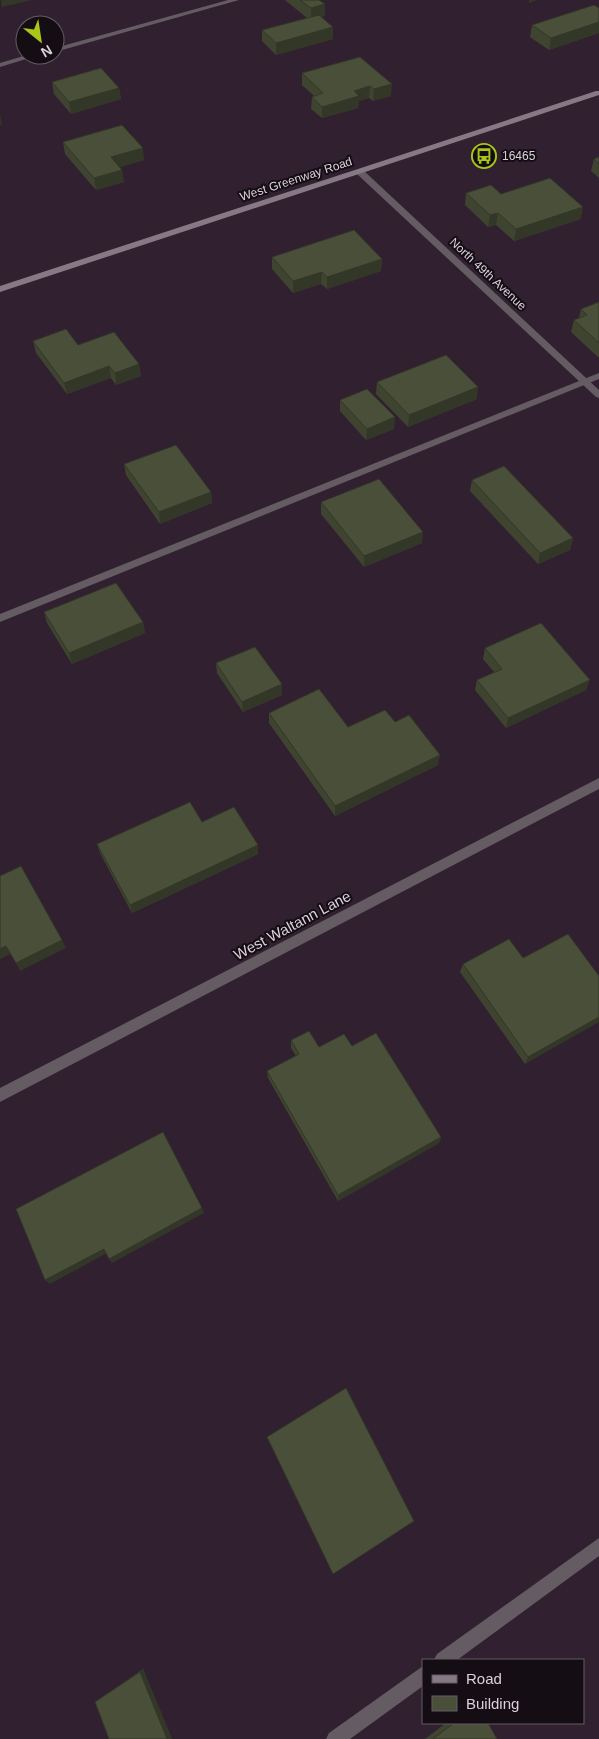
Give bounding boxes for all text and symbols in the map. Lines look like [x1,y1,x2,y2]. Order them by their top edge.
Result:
north arrow [15,15,65,65]
text: N [38,42,55,61]
bus stop icon: 16465 [471,143,497,169]
place label: 16465 [502,149,536,163]
street label: West Greenway Road [238,154,354,204]
street label: North 49th Avenue [447,235,529,313]
street label: West Waltann Lane [231,887,353,963]
legend [422,1659,584,1724]
text: Road [466,1670,502,1687]
text: Building [466,1695,519,1712]

